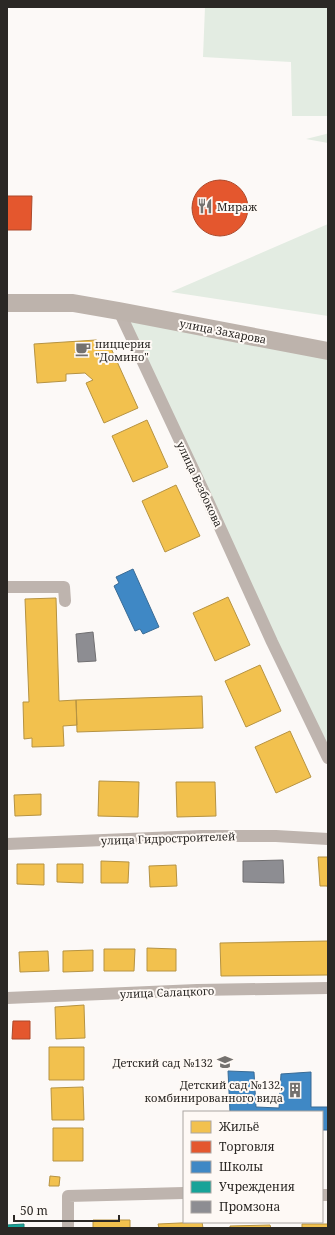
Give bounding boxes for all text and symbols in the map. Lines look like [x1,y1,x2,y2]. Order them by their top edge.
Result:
restaurant icon: Мираж [196,197,214,215]
place label: Мираж [217,199,257,214]
street label: улица Захарова [178,315,268,347]
place label: пиццерия "Домино" [95,336,151,364]
cafe icon: пиццерия "Домино" [74,340,92,358]
street label: улица Безбокова [174,439,226,529]
street label: улица Гидростроителей [101,828,235,848]
street label: улица Салацкого [119,983,215,1001]
school or university icon: Детский сад №132 [216,1053,234,1071]
place label: Детский сад №132 [112,1055,213,1070]
place label: Детский сад №132, комбинированного вида [145,1077,283,1105]
building icon: Детский сад №132, комбинированного вида [286,1081,304,1099]
legend [183,1111,323,1223]
text: Жильё [218,1118,259,1135]
text: Торговля [219,1138,275,1155]
text: Школы [219,1158,263,1175]
text: Учреждения [219,1178,295,1195]
scale bar [14,1197,119,1223]
text: Промзона [219,1198,281,1215]
text: 50 m [20,1202,48,1219]

